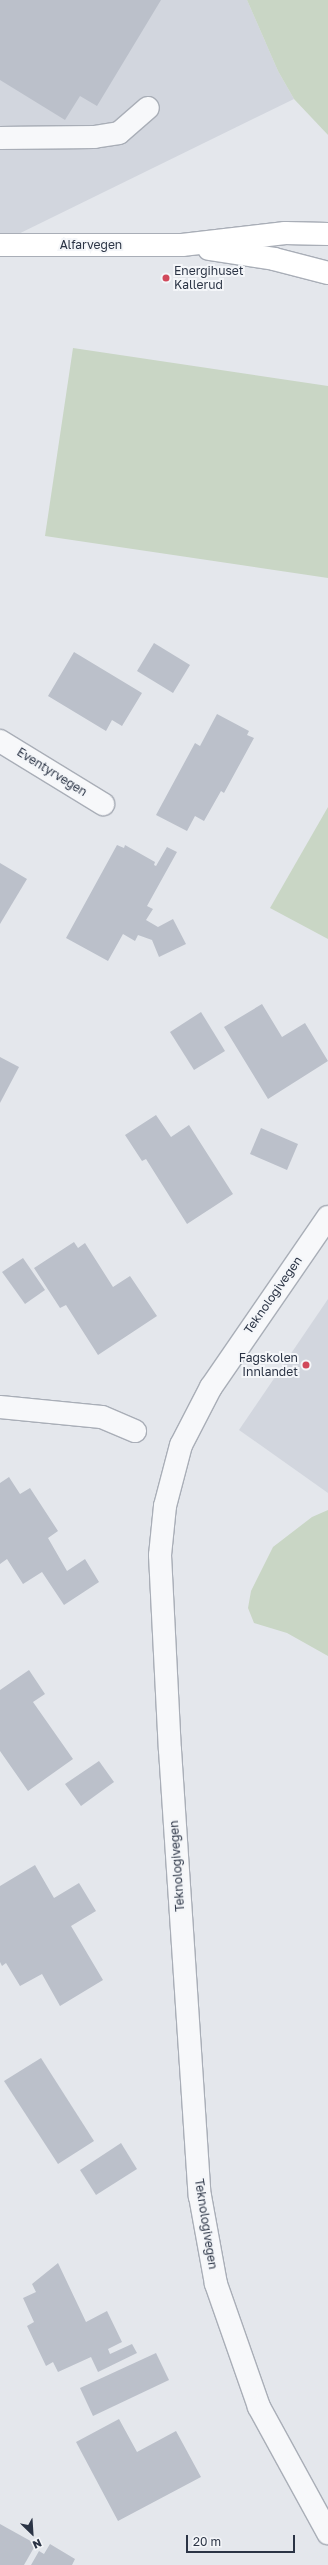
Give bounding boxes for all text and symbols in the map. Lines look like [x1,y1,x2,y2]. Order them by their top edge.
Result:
street label: Alfarvegen [60,238,122,252]
place label: Energihuset Kallerud [174,264,244,292]
marker: Energihuset Kallerud [161,273,171,283]
street label: Eventyrvegen [14,745,90,799]
street label: Teknologivegen [241,1253,305,1337]
place label: Fagskolen Innlandet [239,1351,298,1379]
marker: Fagskolen Innlandet [301,1360,311,1370]
street label: Teknologivegen [167,1820,187,1912]
street label: Teknologivegen [192,2178,220,2270]
north arrow [12,2513,52,2553]
scale bar [188,2527,297,2553]
text: 20 m [193,2534,221,2549]
text: N [31,2537,44,2552]

